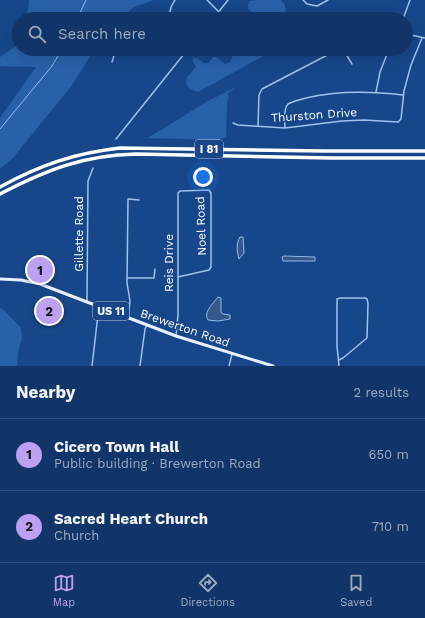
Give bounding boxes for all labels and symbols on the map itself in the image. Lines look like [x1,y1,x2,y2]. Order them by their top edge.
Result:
street label: Thurston Drive [270,105,358,125]
road number: I 81 [195,140,223,158]
your location [193,167,213,187]
street label: Gillette Road [72,196,86,272]
street label: Noel Road [193,196,209,256]
street label: Reis Drive [162,234,176,292]
pin: 1 [27,255,53,285]
pin: 2 [36,296,62,326]
road number: US 11 [93,302,129,320]
street label: Brewerton Road [138,306,232,350]

